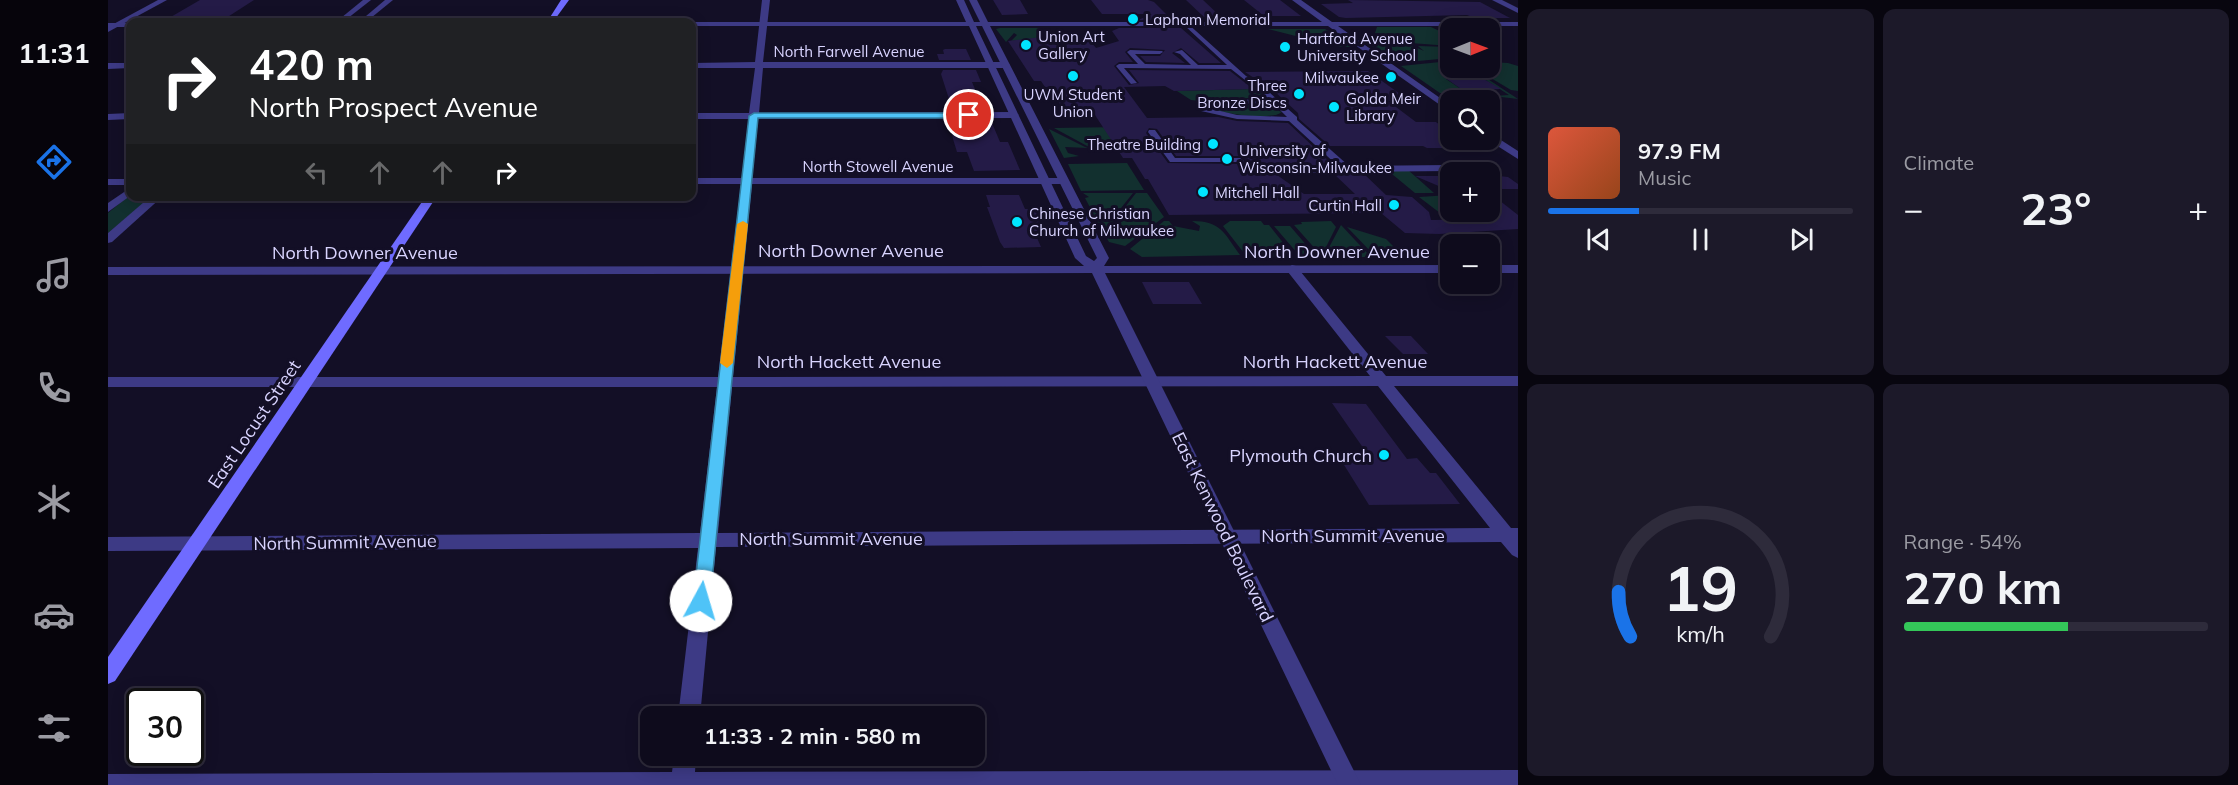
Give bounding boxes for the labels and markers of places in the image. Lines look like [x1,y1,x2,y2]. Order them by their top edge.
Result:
place label: Lapham Memorial [1145,10,1270,29]
marker: Lapham Memorial [1126,12,1140,26]
place label: Union Art Gallery [1038,27,1105,63]
place label: Hartford Avenue University School [1297,29,1416,65]
marker: Union Art Gallery [1019,38,1033,52]
marker: Hartford Avenue University School [1278,40,1292,54]
place label: Milwaukee [1305,68,1379,87]
marker: UWM Student Union [1066,69,1080,83]
marker: Milwaukee [1384,70,1398,84]
place label: Three Bronze Discs [1197,76,1287,112]
place label: UWM Student Union [1024,85,1122,121]
marker: Three Bronze Discs [1292,87,1306,101]
pin [943,89,994,140]
place label: Golda Meir Library [1346,89,1422,125]
marker: Golda Meir Library [1327,100,1341,114]
place label: Theatre Building [1087,135,1201,154]
marker: Theatre Building [1206,137,1220,151]
place label: University of Wisconsin-Milwaukee [1239,141,1392,177]
marker: University of Wisconsin-Milwaukee [1220,152,1234,166]
place label: Mitchell Hall [1215,183,1300,202]
marker: Mitchell Hall [1196,185,1210,199]
place label: Curtin Hall [1308,196,1382,215]
marker: Curtin Hall [1387,198,1401,212]
place label: Chinese Christian Church of Milwaukee [1029,204,1174,240]
marker: Chinese Christian Church of Milwaukee [1010,215,1024,229]
place label: Plymouth Church [1229,444,1372,467]
marker: Plymouth Church [1377,448,1391,462]

